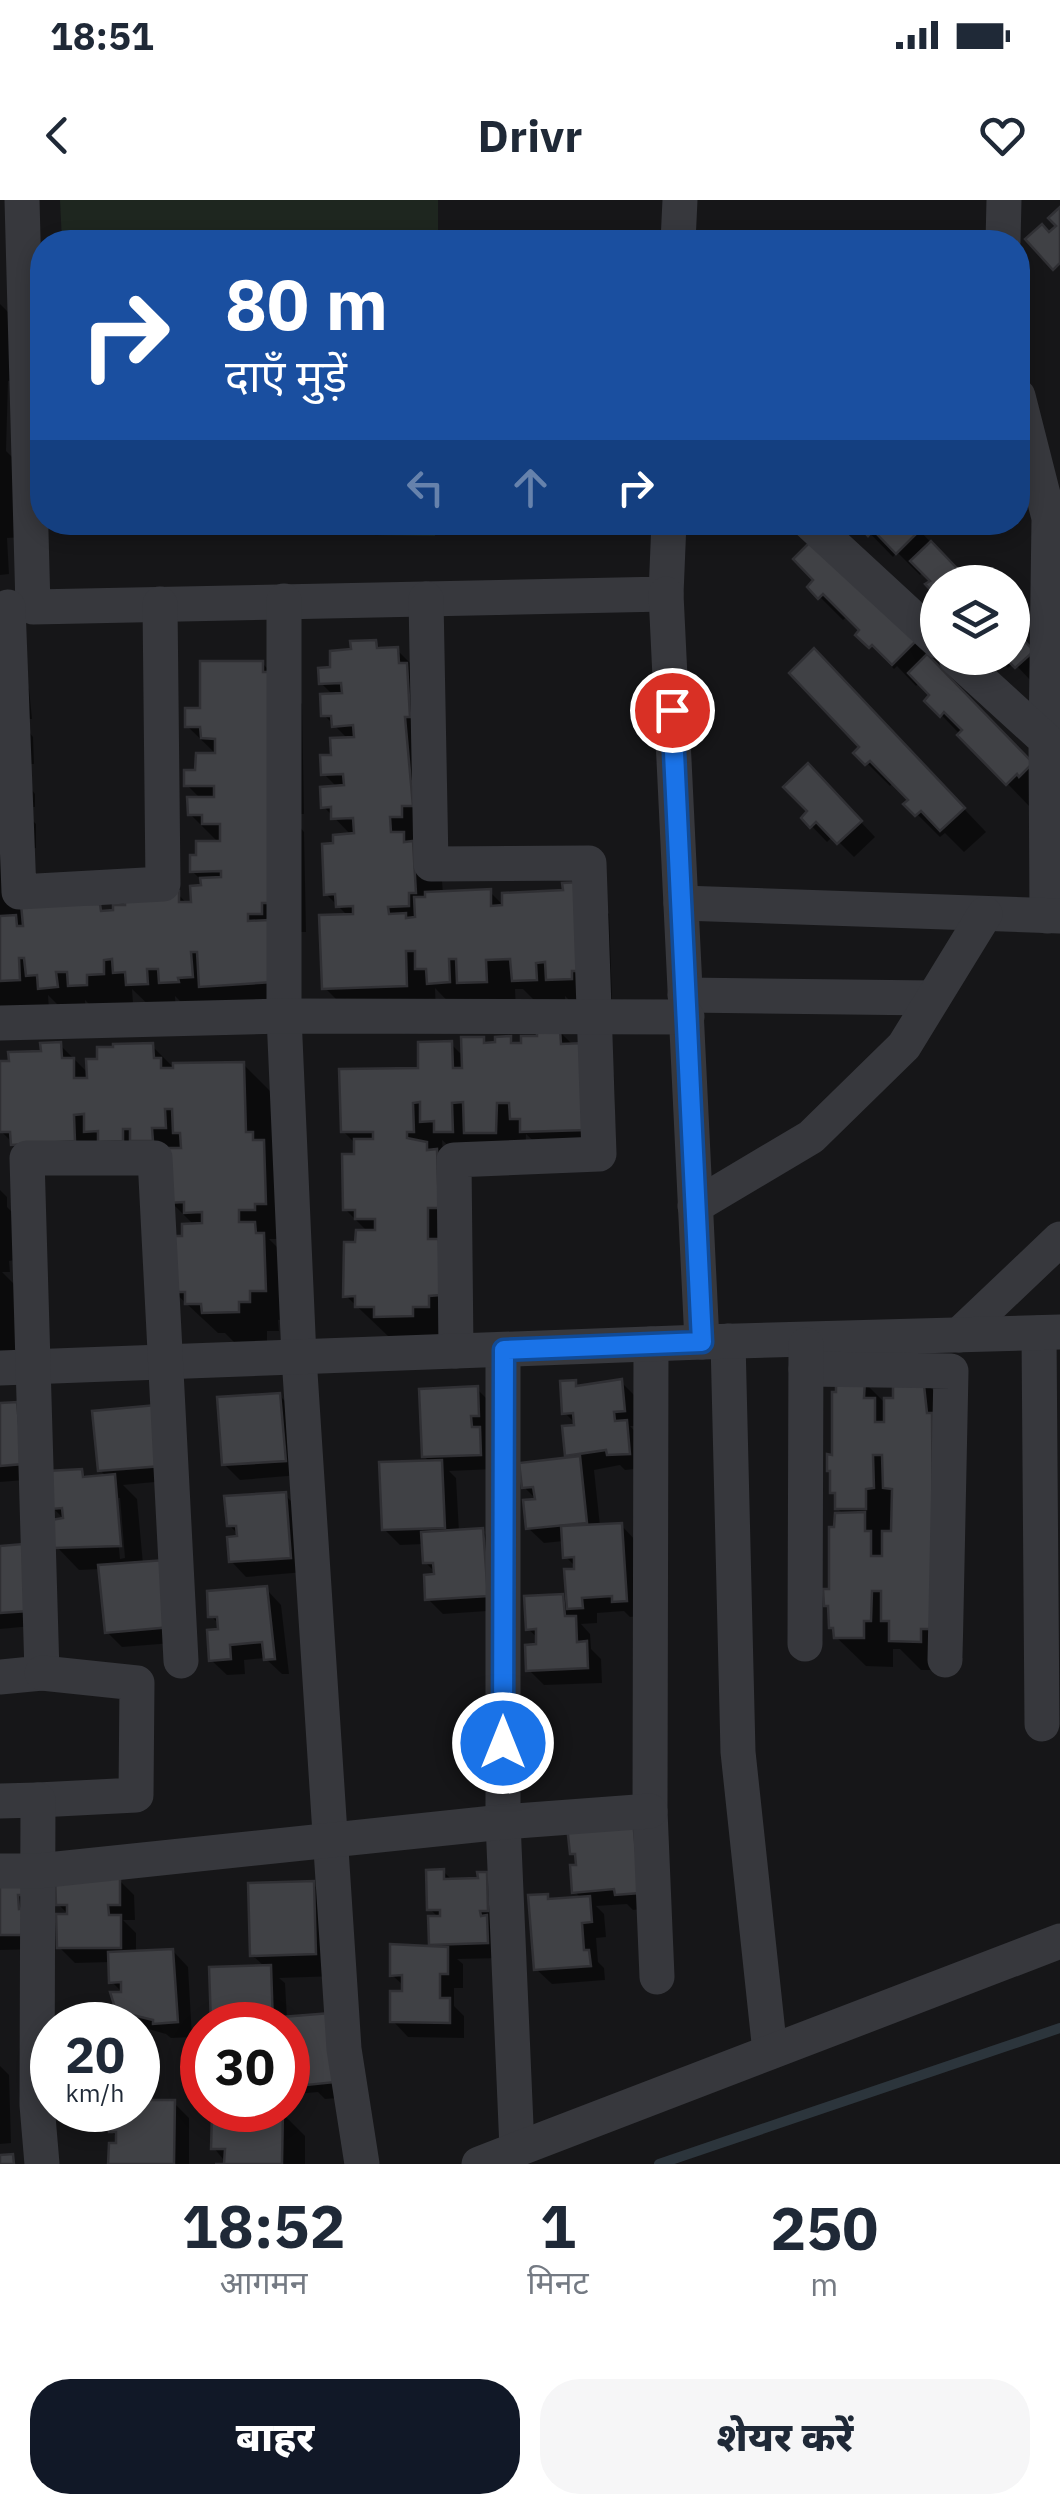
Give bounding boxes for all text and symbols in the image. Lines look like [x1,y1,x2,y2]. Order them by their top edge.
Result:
text: 18:51 [50,11,154,60]
text: Drivr [478,106,582,164]
icon: back [30,108,85,163]
icon: heart [975,108,1030,163]
text: 80 m [225,258,388,349]
icon: right [60,270,190,400]
text: दाएँ मुड़ें [225,346,347,404]
icon: left [398,460,453,515]
icon: ahead [503,460,558,515]
icon: right [608,460,663,515]
map controls [920,565,1030,675]
button: layers [920,565,1030,675]
pin [630,668,715,753]
icon: arrive [645,683,700,738]
position arrow [451,1691,555,1795]
speed limit sign: 30 [180,2002,310,2132]
text: 20 [65,2022,125,2087]
text: km/h [66,2076,124,2109]
text: 18:52 [182,2186,346,2265]
text: 1 [540,2186,576,2265]
text: 250 [770,2188,878,2267]
text: आगमन [220,2261,307,2303]
text: मिनट [527,2261,589,2303]
text: m [810,2263,838,2305]
button: बाहर [30,2379,520,2494]
button: शेयर करें [540,2379,1030,2494]

